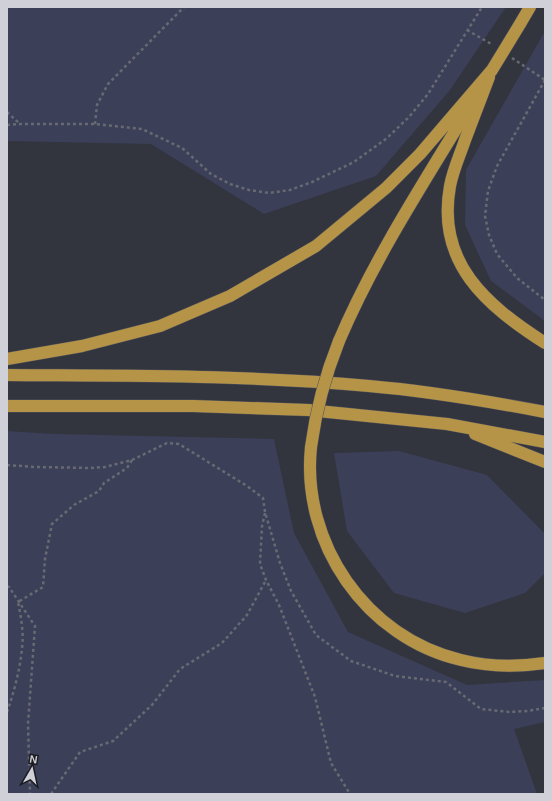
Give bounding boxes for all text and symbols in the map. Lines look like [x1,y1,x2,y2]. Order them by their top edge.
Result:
north arrow [12,749,52,789]
text: N [29,753,38,766]

